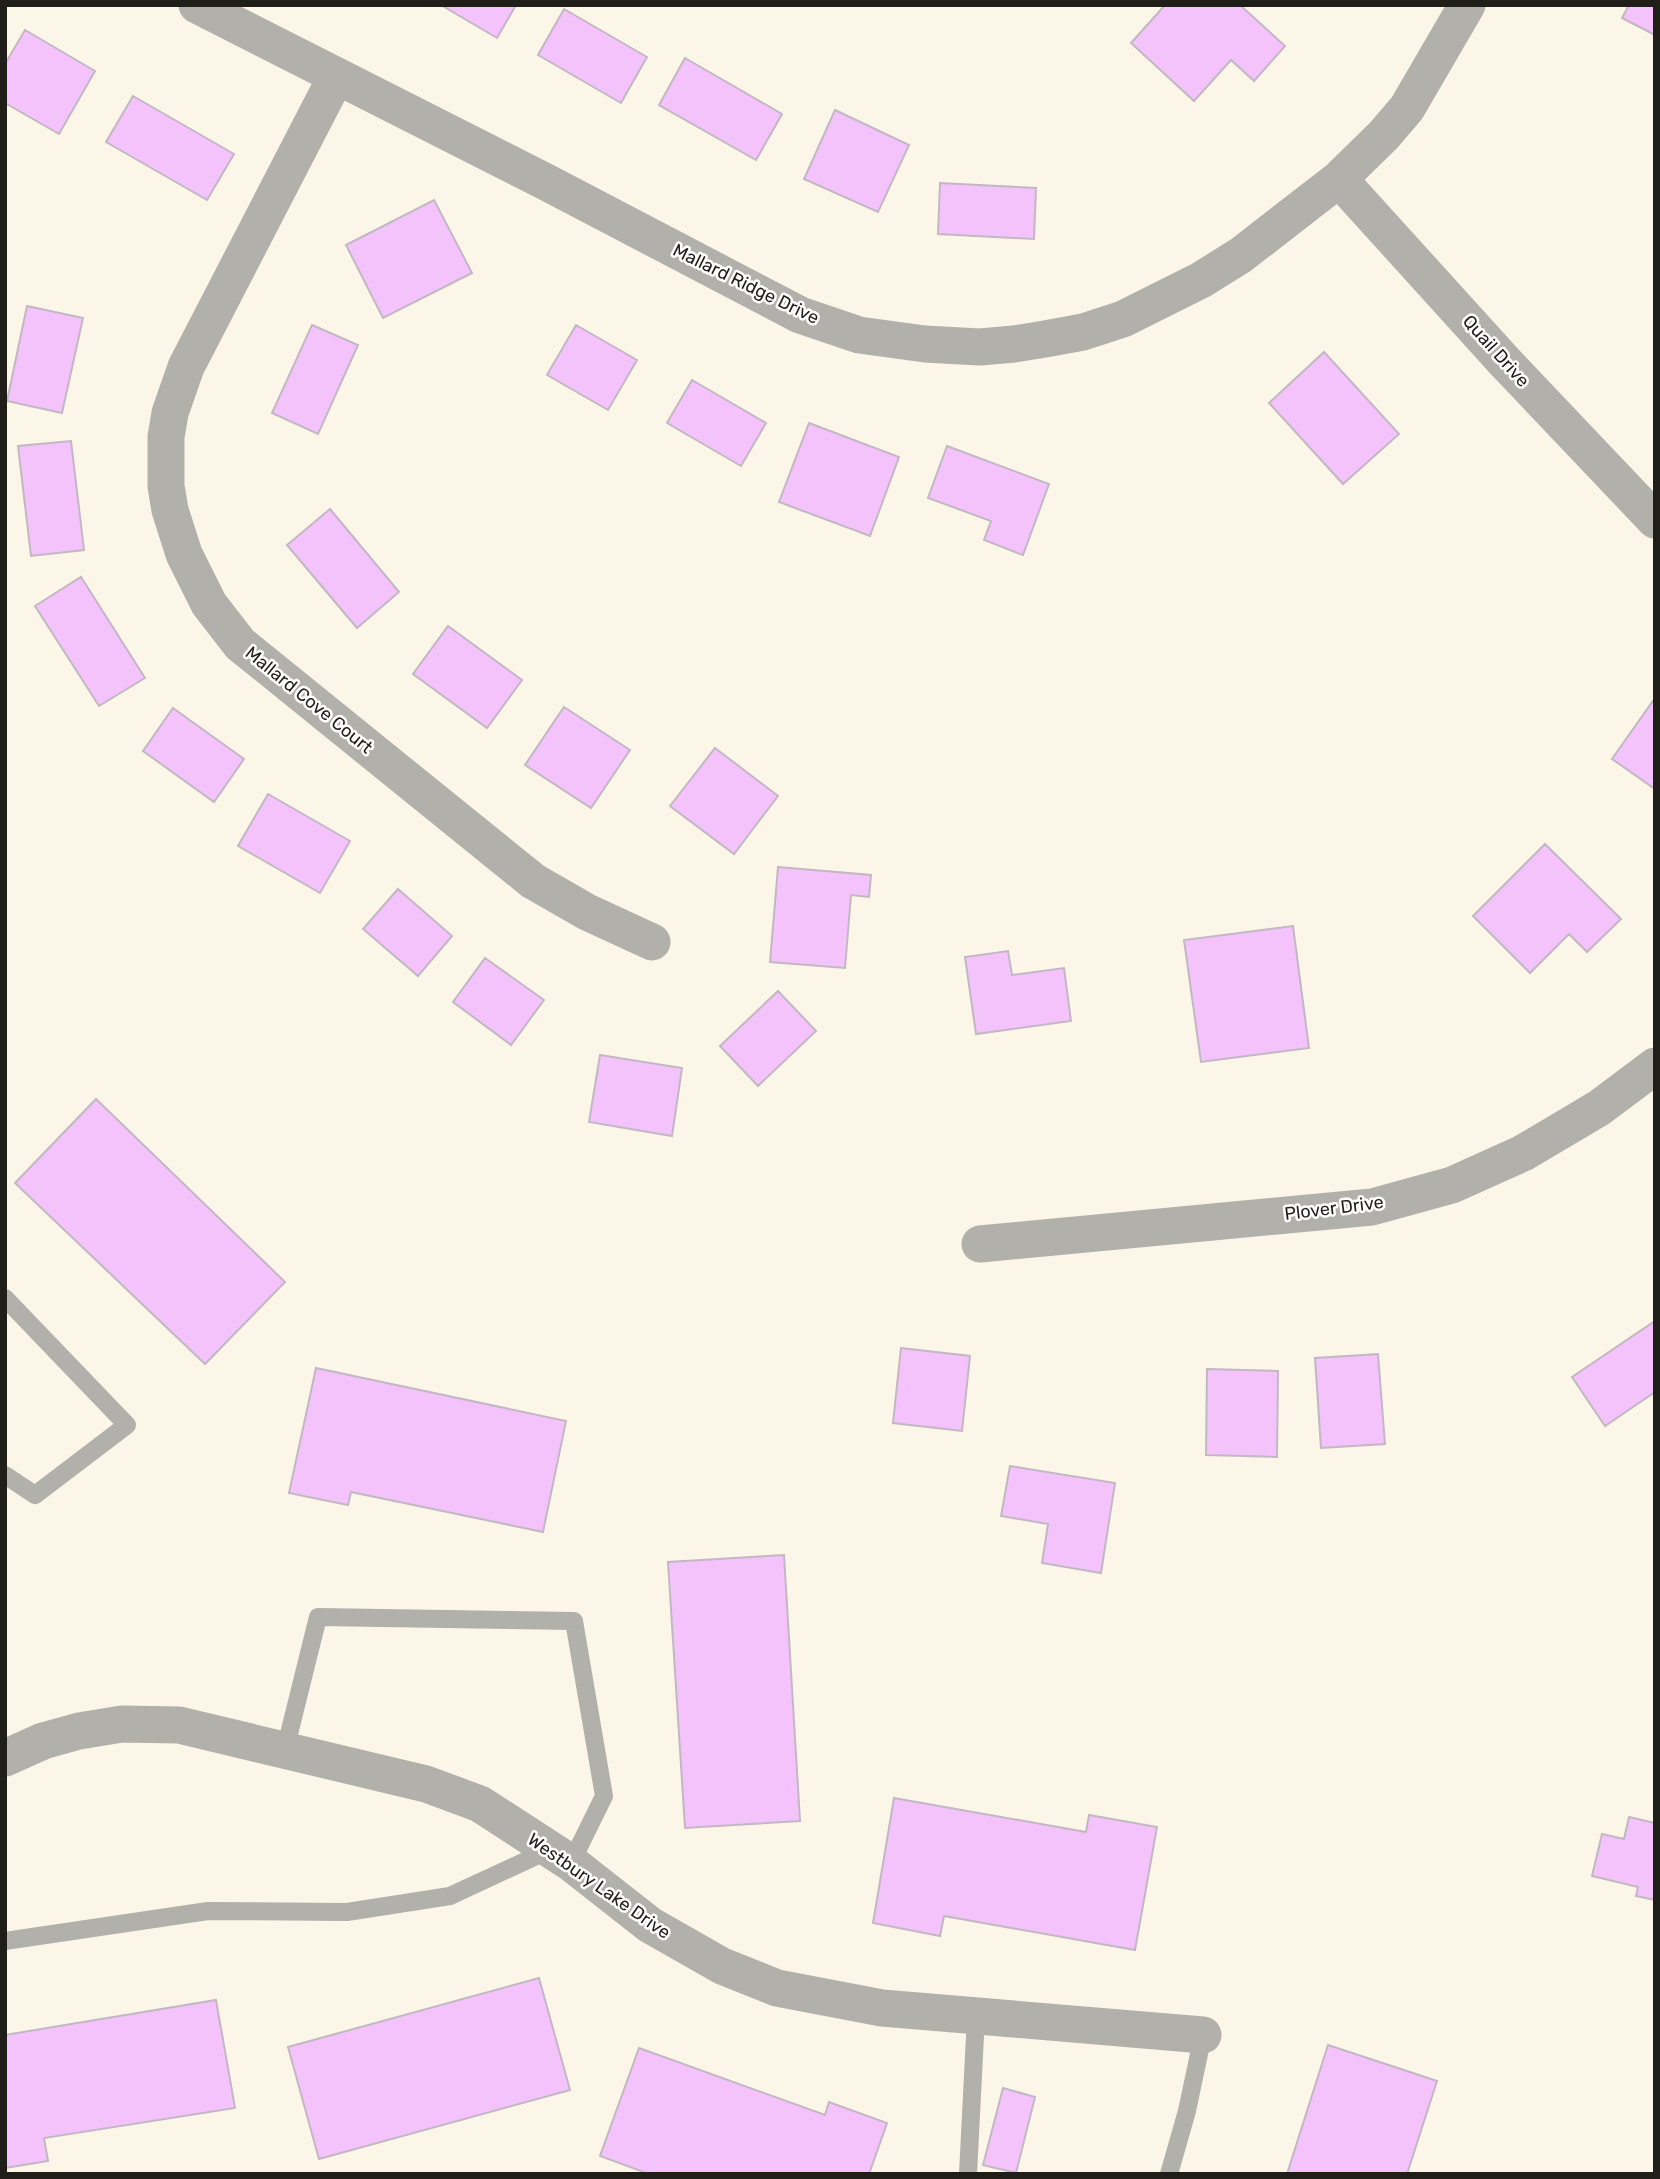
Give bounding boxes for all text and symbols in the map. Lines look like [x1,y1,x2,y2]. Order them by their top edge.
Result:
street label: Mallard Ridge Drive [669,239,823,329]
street label: Quail Drive [1458,310,1534,392]
street label: Mallard Cove Court [241,642,377,758]
street label: Plover Drive [1283,1191,1385,1225]
street label: Westbury Lake Drive [523,1828,675,1944]

